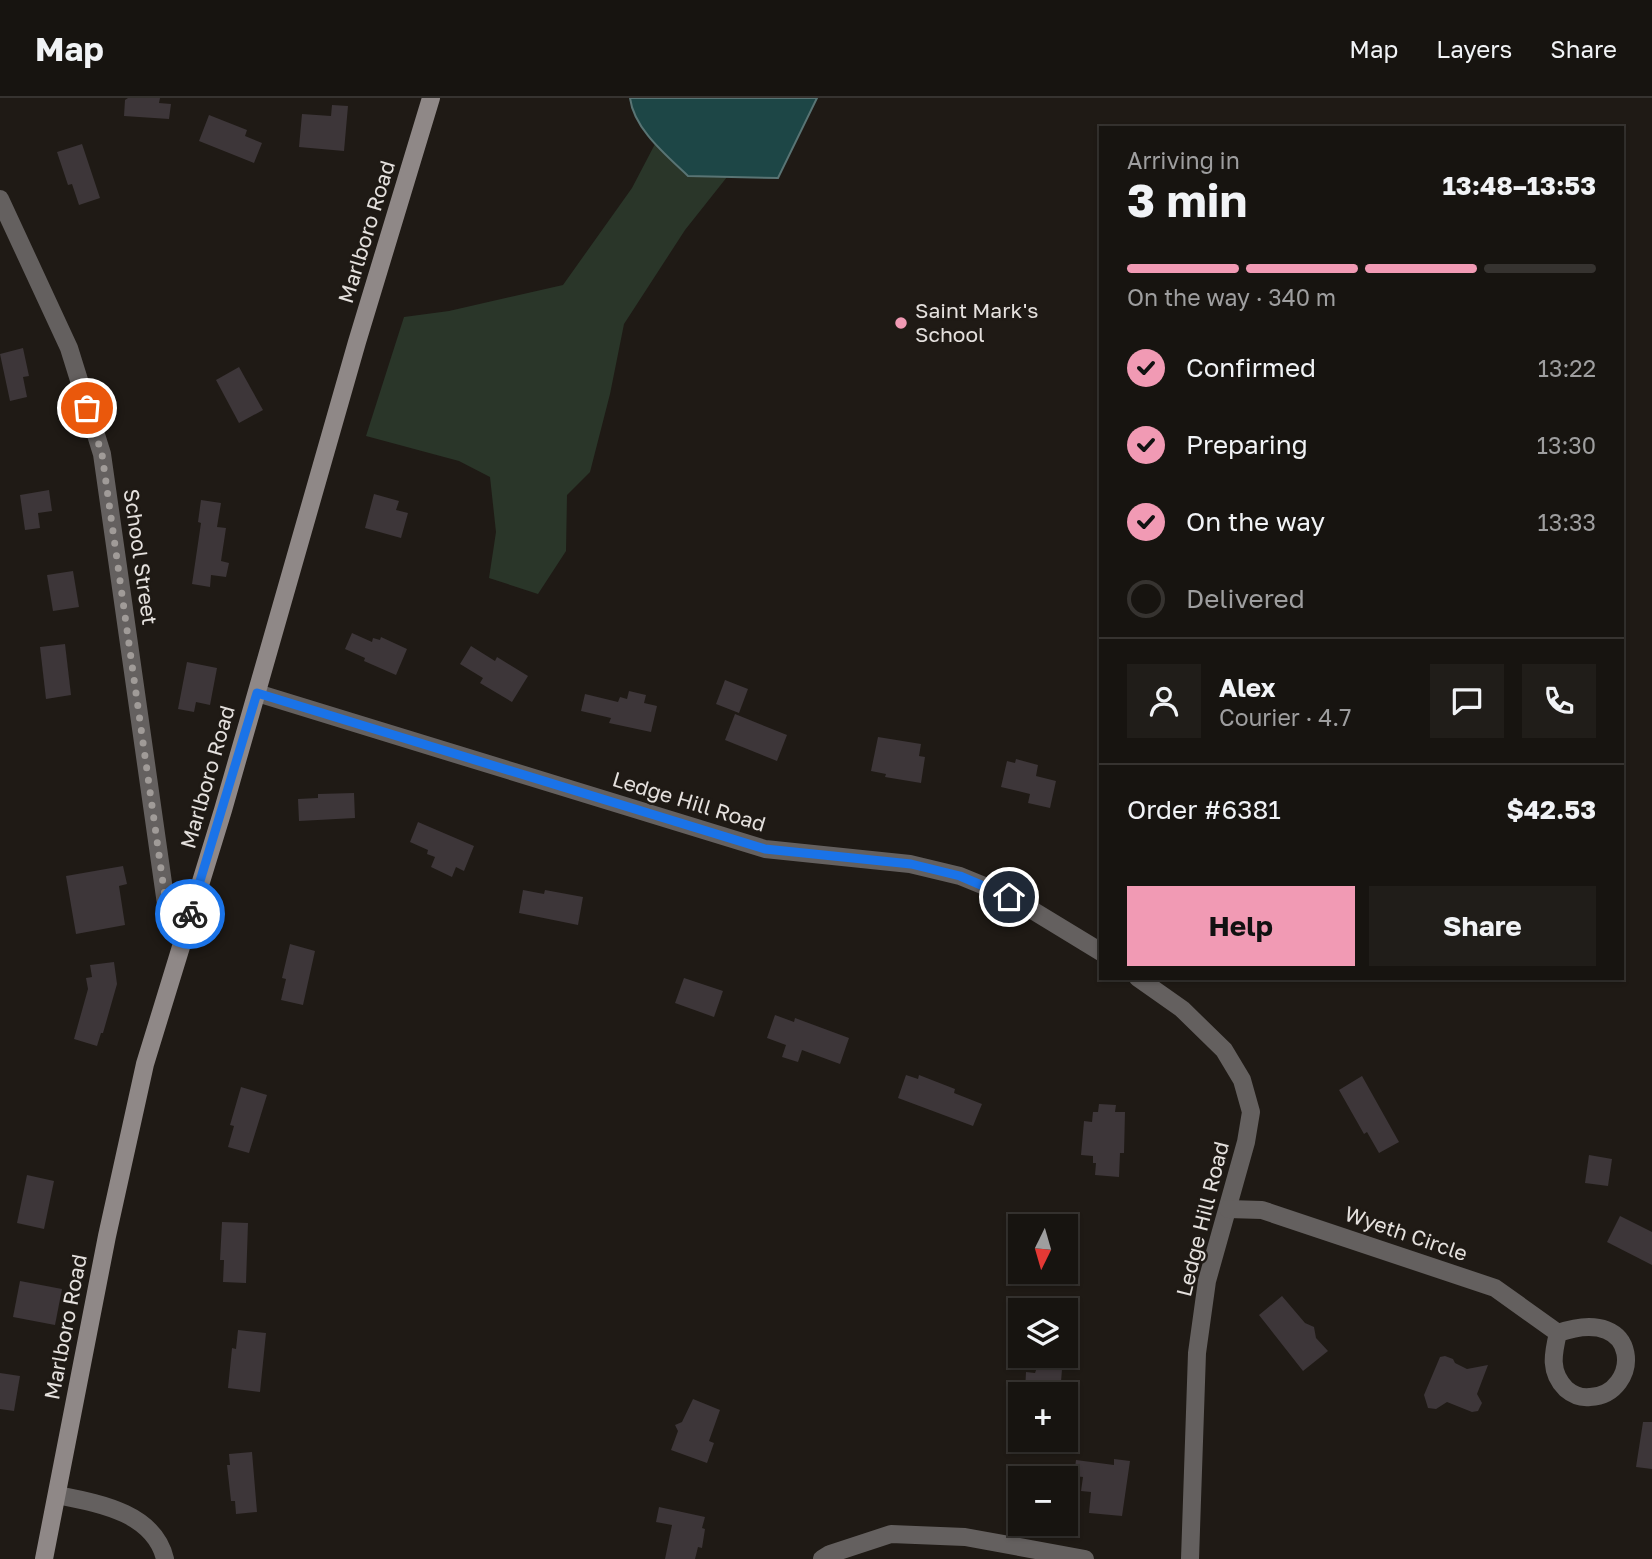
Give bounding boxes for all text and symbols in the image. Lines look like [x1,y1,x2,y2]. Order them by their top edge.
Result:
text: Map [35,29,104,68]
text: Map [1349,34,1398,63]
text: Layers [1436,34,1512,63]
text: Share [1550,34,1617,63]
text: Arriving in [1127,146,1240,174]
street label: Marlboro Road [332,157,400,306]
text: 13:48–13:53 [1442,170,1596,201]
text: 3 min [1127,172,1247,227]
text: On the way · 340 m [1127,283,1336,311]
place label: Saint Mark's School [915,297,1038,347]
marker: Saint Mark's School [893,315,909,331]
icon: check [1127,349,1165,387]
text: Confirmed [1186,352,1316,383]
text: 13:22 [1538,354,1596,382]
pin [57,378,117,438]
icon: bag [68,389,106,427]
icon: check [1127,426,1165,464]
text: Preparing [1186,429,1308,460]
text: 13:30 [1537,431,1596,459]
street label: School Street [119,487,163,627]
icon: check [1127,503,1165,541]
text: On the way [1186,506,1325,537]
text: 13:33 [1538,508,1596,536]
text: Delivered [1186,583,1305,614]
button: person [1127,664,1201,738]
button: chat [1430,664,1504,738]
button: phone [1522,664,1596,738]
text: Alex [1219,672,1276,703]
street label: Marlboro Road [174,702,240,851]
text: Courier · 4.7 [1219,703,1351,731]
street label: Ledge Hill Road [609,765,769,837]
text: Order #6381 [1127,794,1281,825]
text: $42.53 [1506,794,1596,825]
pin [979,867,1039,927]
icon: home [990,878,1028,916]
courier [155,879,225,949]
button: Help [1127,886,1355,966]
button: Share [1369,886,1596,966]
icon: bike [171,895,209,933]
street label: Ledge Hill Road [1170,1139,1234,1299]
street label: Wyeth Circle [1341,1200,1471,1266]
north arrow [1008,1214,1078,1284]
map controls [1008,1214,1078,1536]
street label: Marlboro Road [38,1252,92,1402]
button: layers [1008,1298,1078,1368]
button: + [1008,1382,1078,1452]
button: − [1008,1466,1078,1536]

